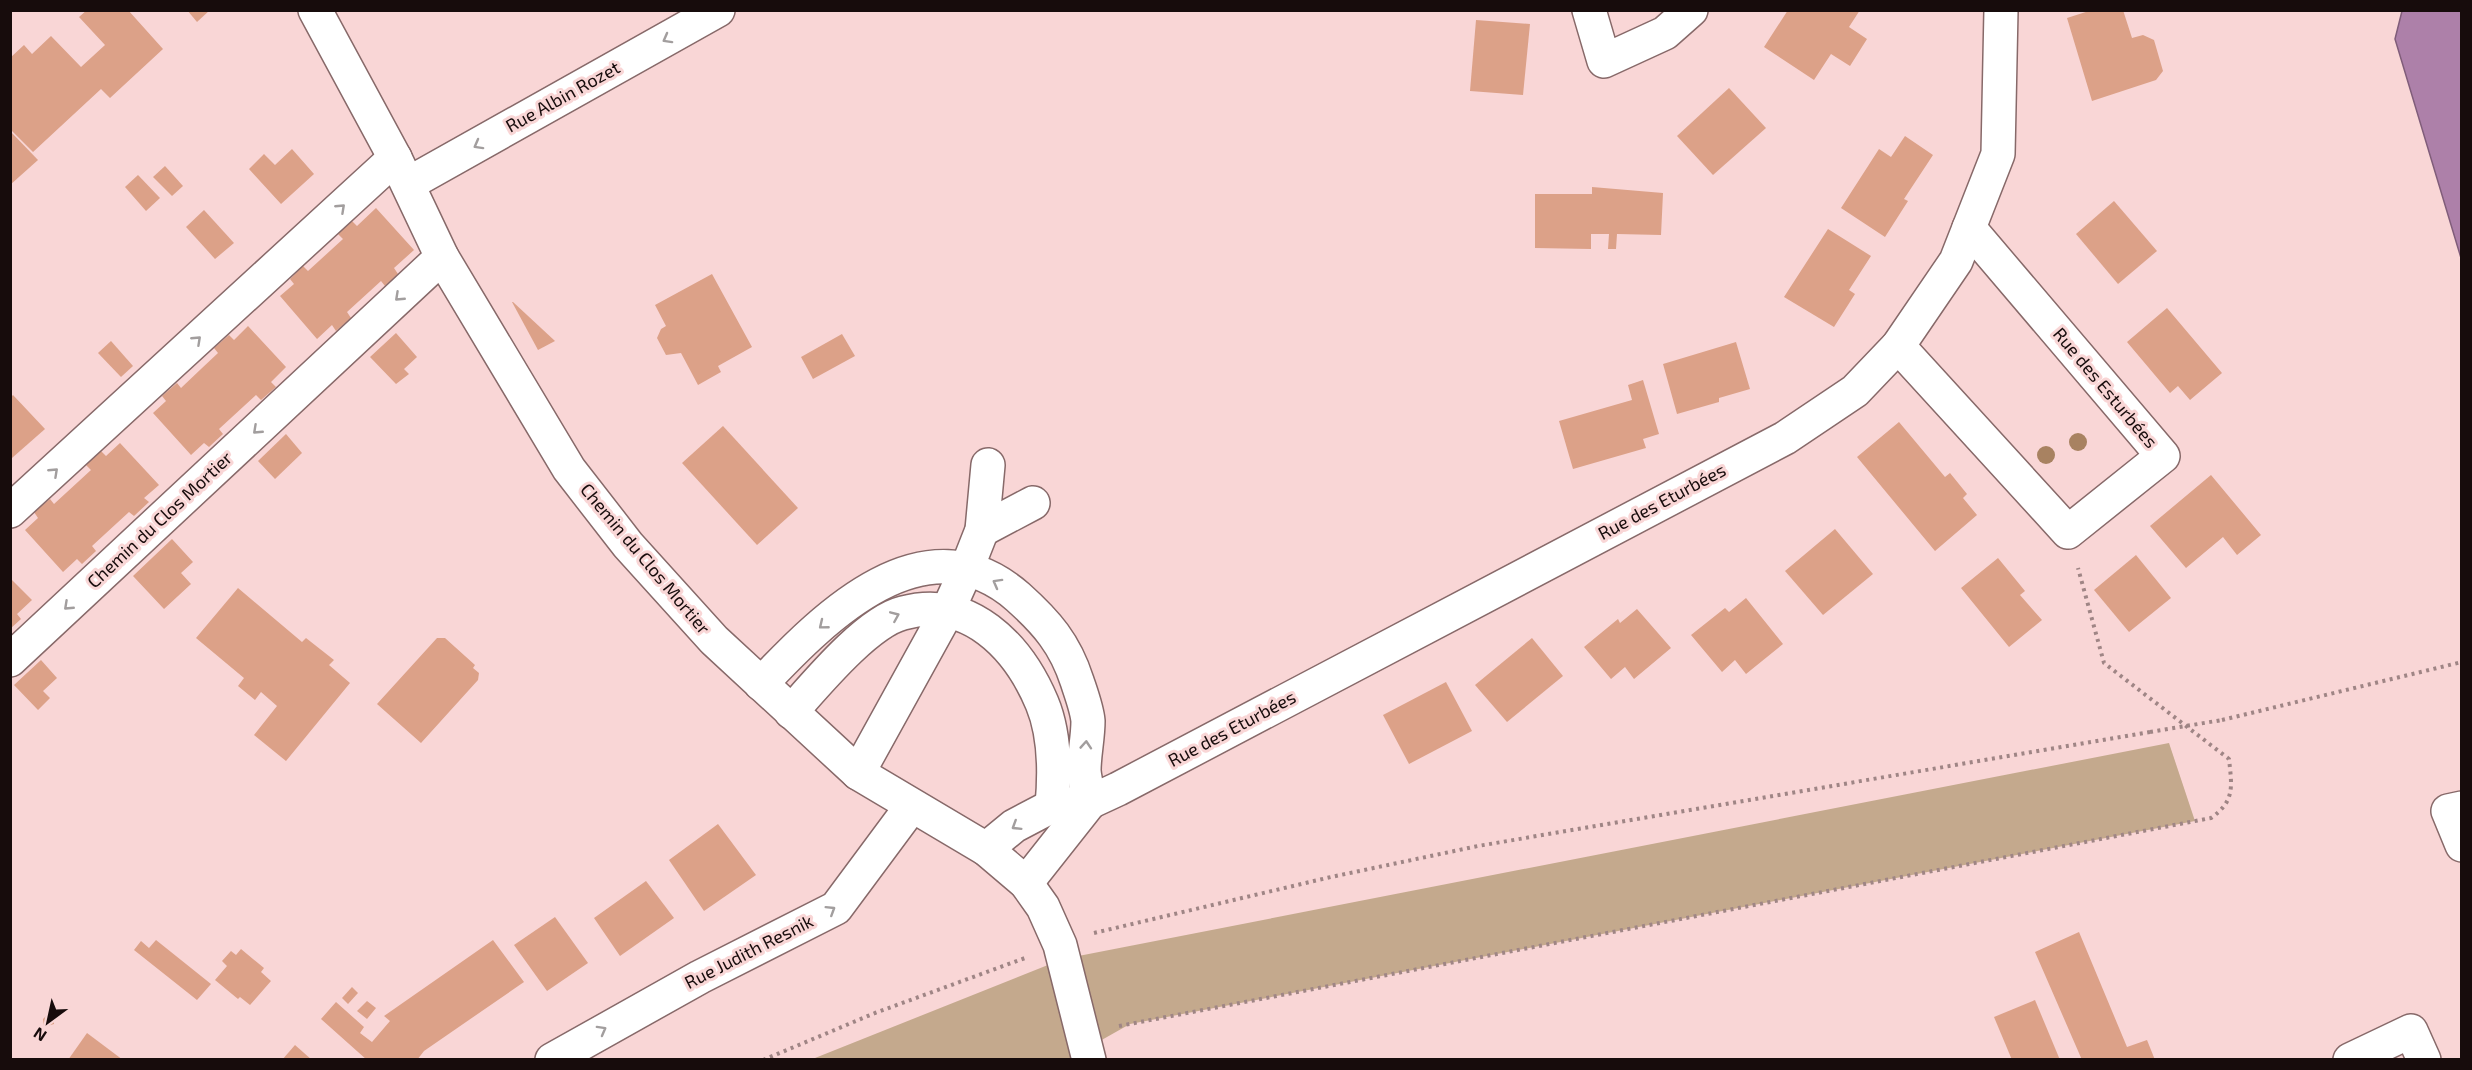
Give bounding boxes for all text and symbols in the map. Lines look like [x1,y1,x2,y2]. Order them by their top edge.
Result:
one-way arrow [663,32,673,43]
street label: Rue Albin Rozet [502,56,624,137]
one-way arrow [474,137,484,149]
one-way arrow [334,204,344,215]
one-way arrow [396,290,406,301]
street label: Rue des Esturbées [2049,323,2163,452]
one-way arrow [190,336,201,347]
one-way arrow [253,423,263,434]
street label: Chemin du Clos Mortier [82,446,236,592]
street label: Rue des Eturbées [1594,458,1729,544]
one-way arrow [47,468,57,479]
street label: Chemin du Clos Mortier [576,478,715,638]
one-way arrow [993,579,1003,590]
one-way arrow [65,599,75,610]
one-way arrow [889,612,900,624]
one-way arrow [819,618,830,629]
street label: Rue des Eturbées [1164,685,1299,771]
one-way arrow [1079,740,1092,749]
one-way arrow [1012,819,1023,830]
one-way arrow [824,906,835,917]
street label: Rue Judith Resnik [681,909,816,993]
north arrow [18,992,78,1052]
text: N [30,1024,50,1046]
one-way arrow [596,1026,607,1037]

